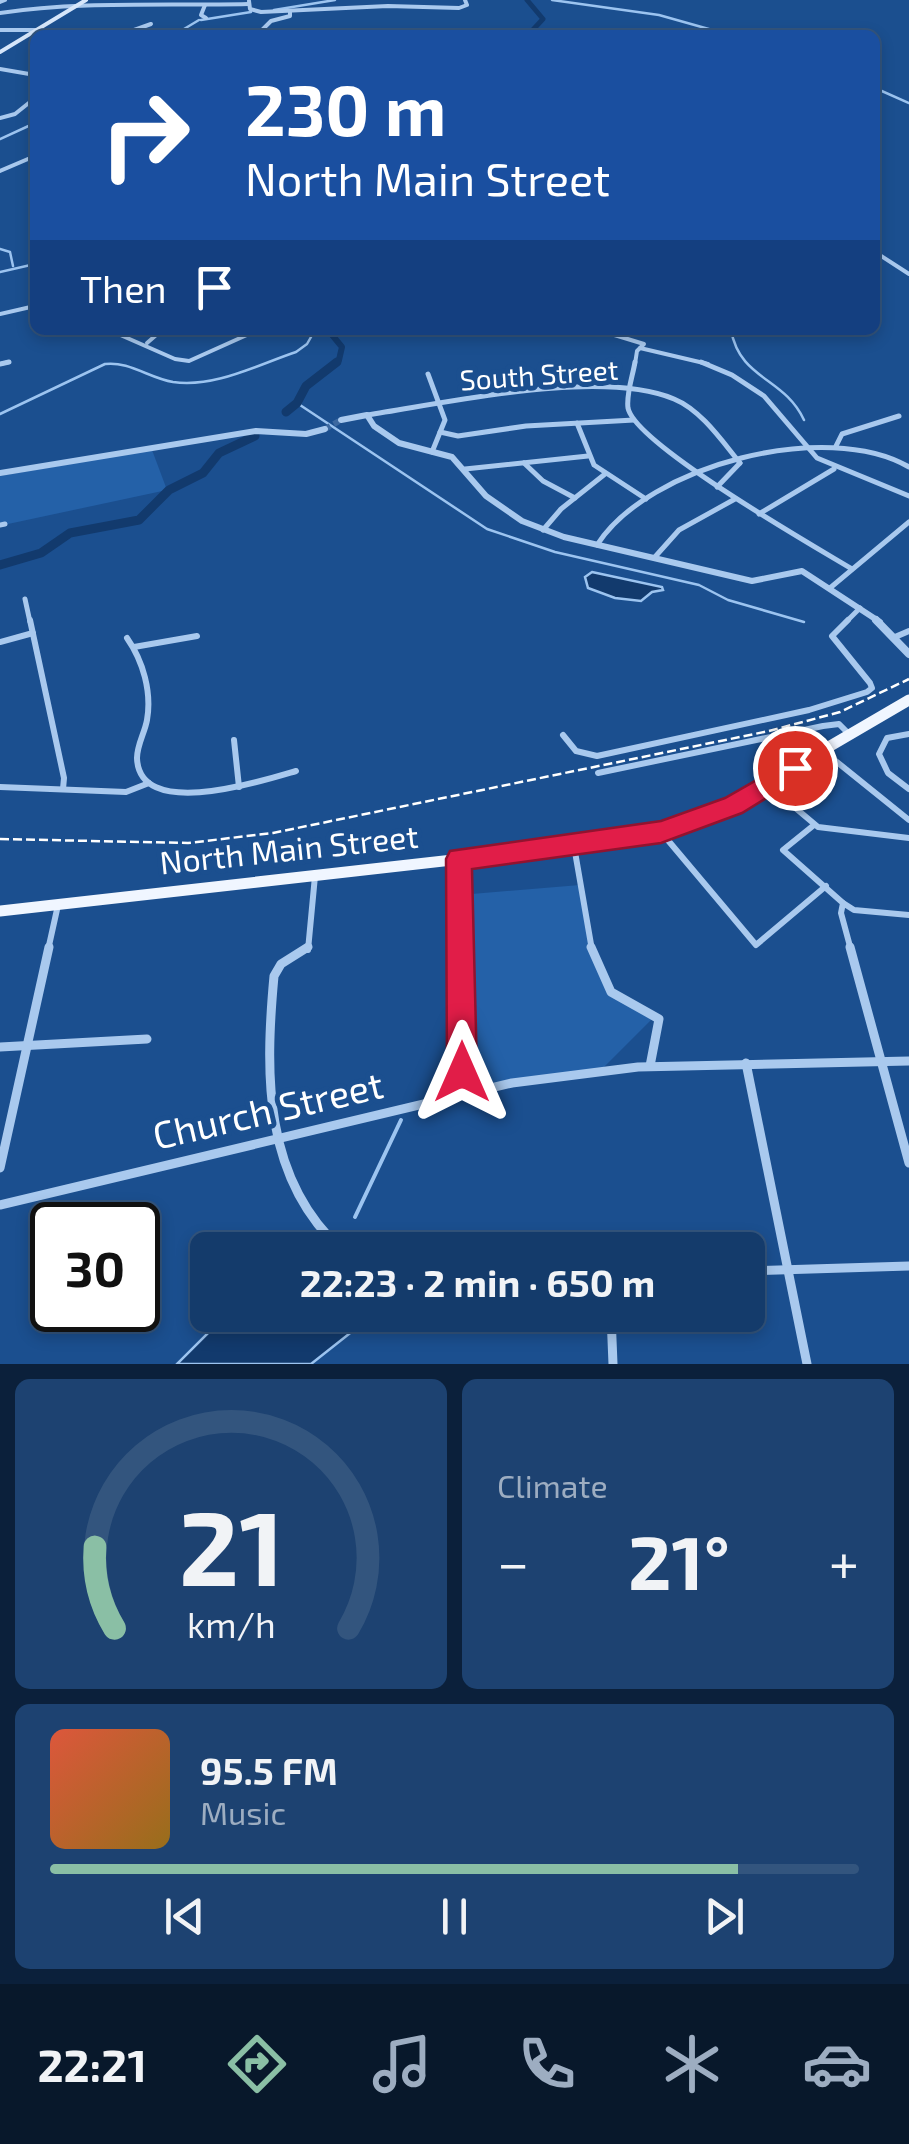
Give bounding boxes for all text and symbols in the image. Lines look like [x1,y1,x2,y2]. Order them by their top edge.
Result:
text: 230 m [245,66,446,150]
icon: right [80,70,210,200]
text: North Main Street [245,151,610,205]
icon: arrive [187,260,242,315]
text: Then [80,265,167,311]
street label: South Street [459,352,619,396]
pin [753,726,838,811]
icon: arrive [768,741,823,796]
street label: North Main Street [158,816,420,880]
position arrow [410,1020,514,1124]
street label: Church Street [148,1060,387,1158]
speed limit sign: 30 [30,1202,160,1332]
text: 22:23 · 2 min · 650 m [300,1259,655,1305]
text: Climate [497,1466,608,1504]
text: 21 [178,1482,284,1607]
text: 21° [628,1515,730,1605]
text: − [497,1528,529,1594]
text: + [829,1528,859,1594]
text: km/h [187,1602,275,1645]
text: 95.5 FM [200,1747,338,1793]
text: Music [200,1793,286,1831]
icon: previous [157,1889,212,1944]
icon: pause [427,1889,482,1944]
icon: next [697,1889,752,1944]
icon: directions [222,2029,292,2099]
icon: music [367,2029,437,2099]
icon: phone [512,2029,582,2099]
icon: climate [657,2029,727,2099]
icon: car [802,2029,872,2099]
text: 22:21 [37,2037,147,2091]

